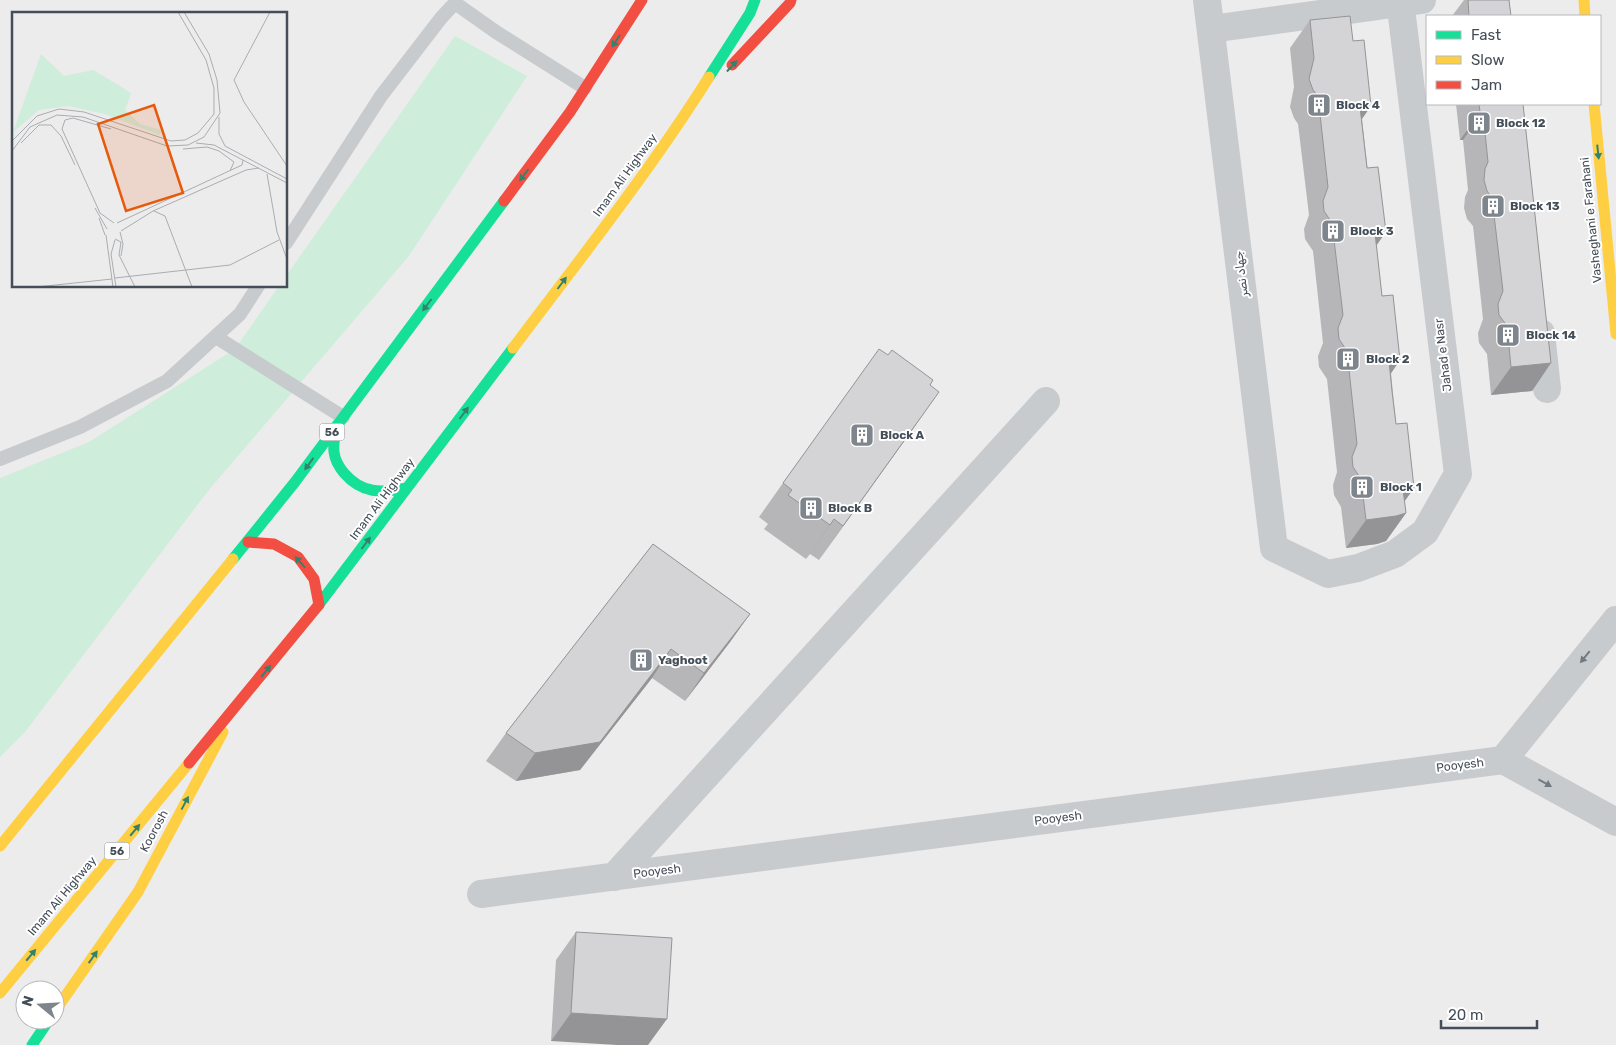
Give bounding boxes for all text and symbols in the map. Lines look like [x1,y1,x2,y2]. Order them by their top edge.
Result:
inset map [12,12,288,288]
legend [1426,15,1601,105]
text: Fast [1471,26,1501,44]
one-way arrow [611,34,621,48]
text: Slow [1471,51,1504,69]
one-way arrow [726,60,738,72]
text: Jam [1471,76,1502,94]
building icon: Block 4 [1306,92,1332,118]
place label: Block 4 [1336,98,1380,112]
building icon: Block 12 [1466,110,1492,136]
place label: Block 12 [1496,116,1546,130]
street label: Imam Ali Highway [590,131,660,219]
one-way arrow [1595,145,1603,161]
street label: Vasheghani e Farahani [1577,156,1605,284]
one-way arrow [518,168,529,181]
building icon: Block 13 [1480,193,1506,219]
place label: Block 13 [1510,199,1560,213]
building icon: Block 3 [1320,218,1346,244]
place label: Block 3 [1350,224,1394,238]
street label: جهاد نصر [1231,250,1252,299]
one-way arrow [556,277,567,290]
one-way arrow [421,298,432,311]
street label: Jahad e Nasr [1432,317,1454,392]
building icon: Block 14 [1495,322,1521,348]
place label: Block 14 [1526,328,1576,342]
building icon: Block 2 [1335,346,1361,372]
place label: Block 2 [1366,352,1410,366]
one-way arrow [459,406,469,420]
building icon: Block A [849,422,875,448]
road number: 56 [320,424,344,441]
place label: Block A [880,428,925,442]
street label: Imam Ali Highway [347,455,418,543]
one-way arrow [303,457,314,470]
building icon: Block 1 [1349,474,1375,500]
place label: Block 1 [1380,480,1422,494]
building icon: Block B [798,495,824,521]
place label: Block B [828,501,872,515]
one-way arrow [361,536,371,550]
one-way arrow [295,555,306,568]
building icon: Yaghoot [628,647,654,673]
one-way arrow [1580,651,1591,664]
place label: Yaghoot [658,653,708,667]
one-way arrow [260,665,272,677]
street label: Pooyesh [1435,755,1485,775]
one-way arrow [1539,779,1552,788]
one-way arrow [181,795,189,810]
street label: Koorosh [137,808,171,854]
street label: Pooyesh [1033,808,1083,828]
one-way arrow [129,824,140,837]
road number: 56 [104,842,130,859]
street label: Imam Ali Highway [25,853,99,938]
street label: Pooyesh [632,861,682,881]
one-way arrow [25,949,36,962]
one-way arrow [88,950,98,963]
north arrow [15,980,65,1030]
text: N [18,994,38,1009]
scale bar [1441,998,1537,1030]
text: 20 m [1448,1006,1483,1024]

